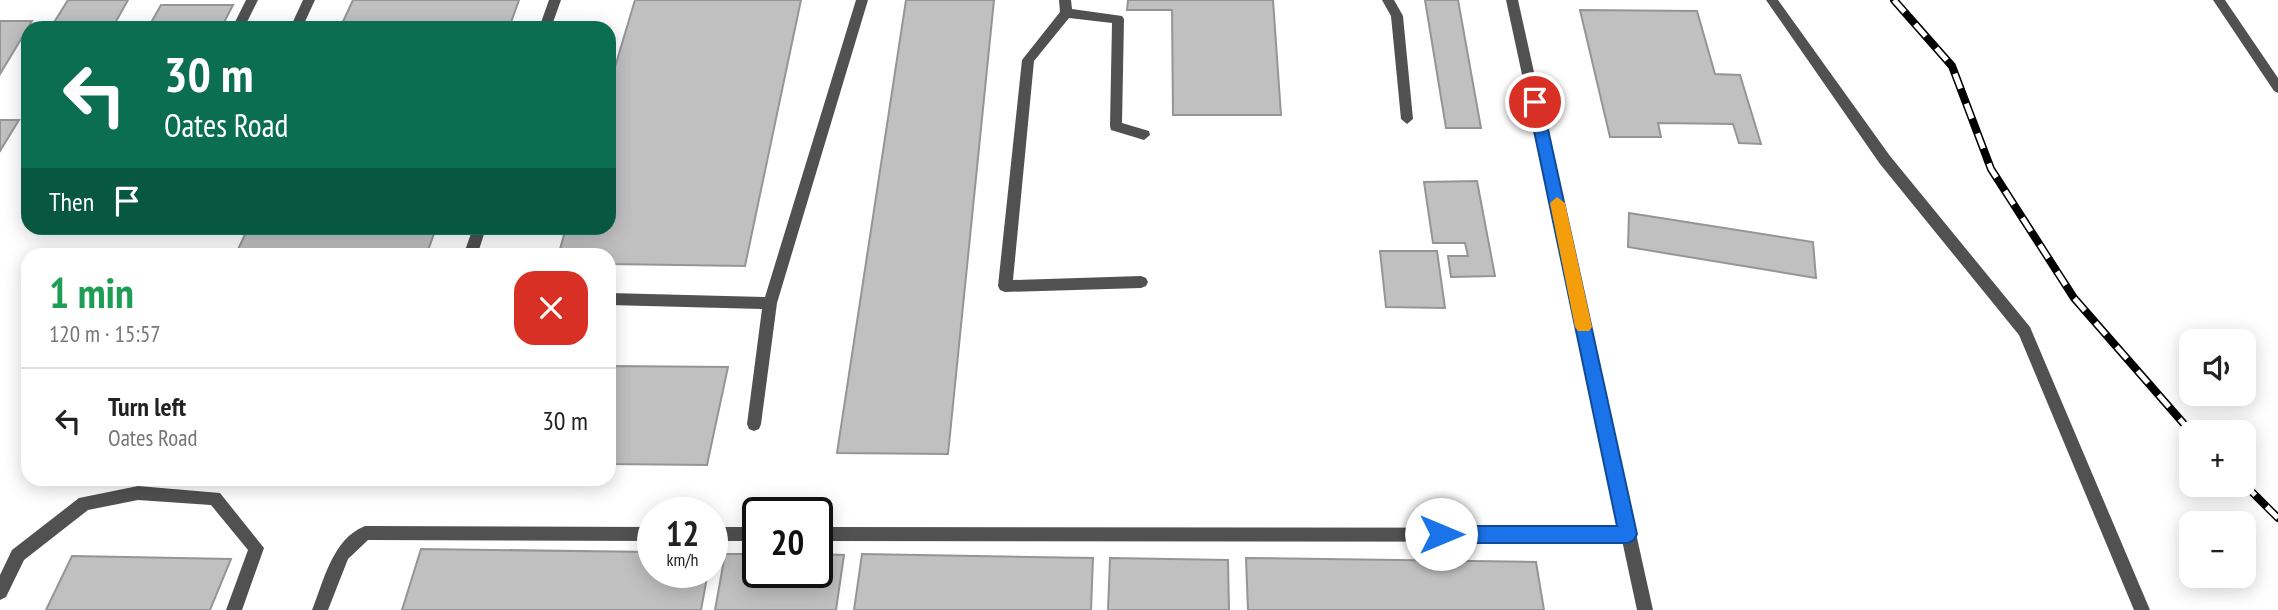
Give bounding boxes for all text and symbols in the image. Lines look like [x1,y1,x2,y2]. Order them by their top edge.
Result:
text: 30 m [164,42,253,106]
icon: left [49,49,140,140]
pin [1505,72,1565,132]
icon: arrive [1516,83,1554,121]
text: Oates Road [164,104,288,146]
icon: arrive [108,182,146,220]
text: Then [49,185,94,218]
text: 1 min [49,265,134,320]
button: close [514,271,588,345]
text: 120 m · 15:57 [49,319,161,348]
map controls [2179,329,2256,588]
button: sound [2179,329,2256,406]
text: Turn left [108,390,186,423]
icon: left [49,402,87,440]
text: 30 m [542,404,588,437]
button: + [2179,420,2256,497]
text: Oates Road [108,423,197,452]
speed limit sign: 20 [742,497,833,588]
position arrow [1404,497,1478,571]
text: 12 [666,510,699,556]
button: − [2179,511,2256,588]
text: km/h [667,548,698,571]

